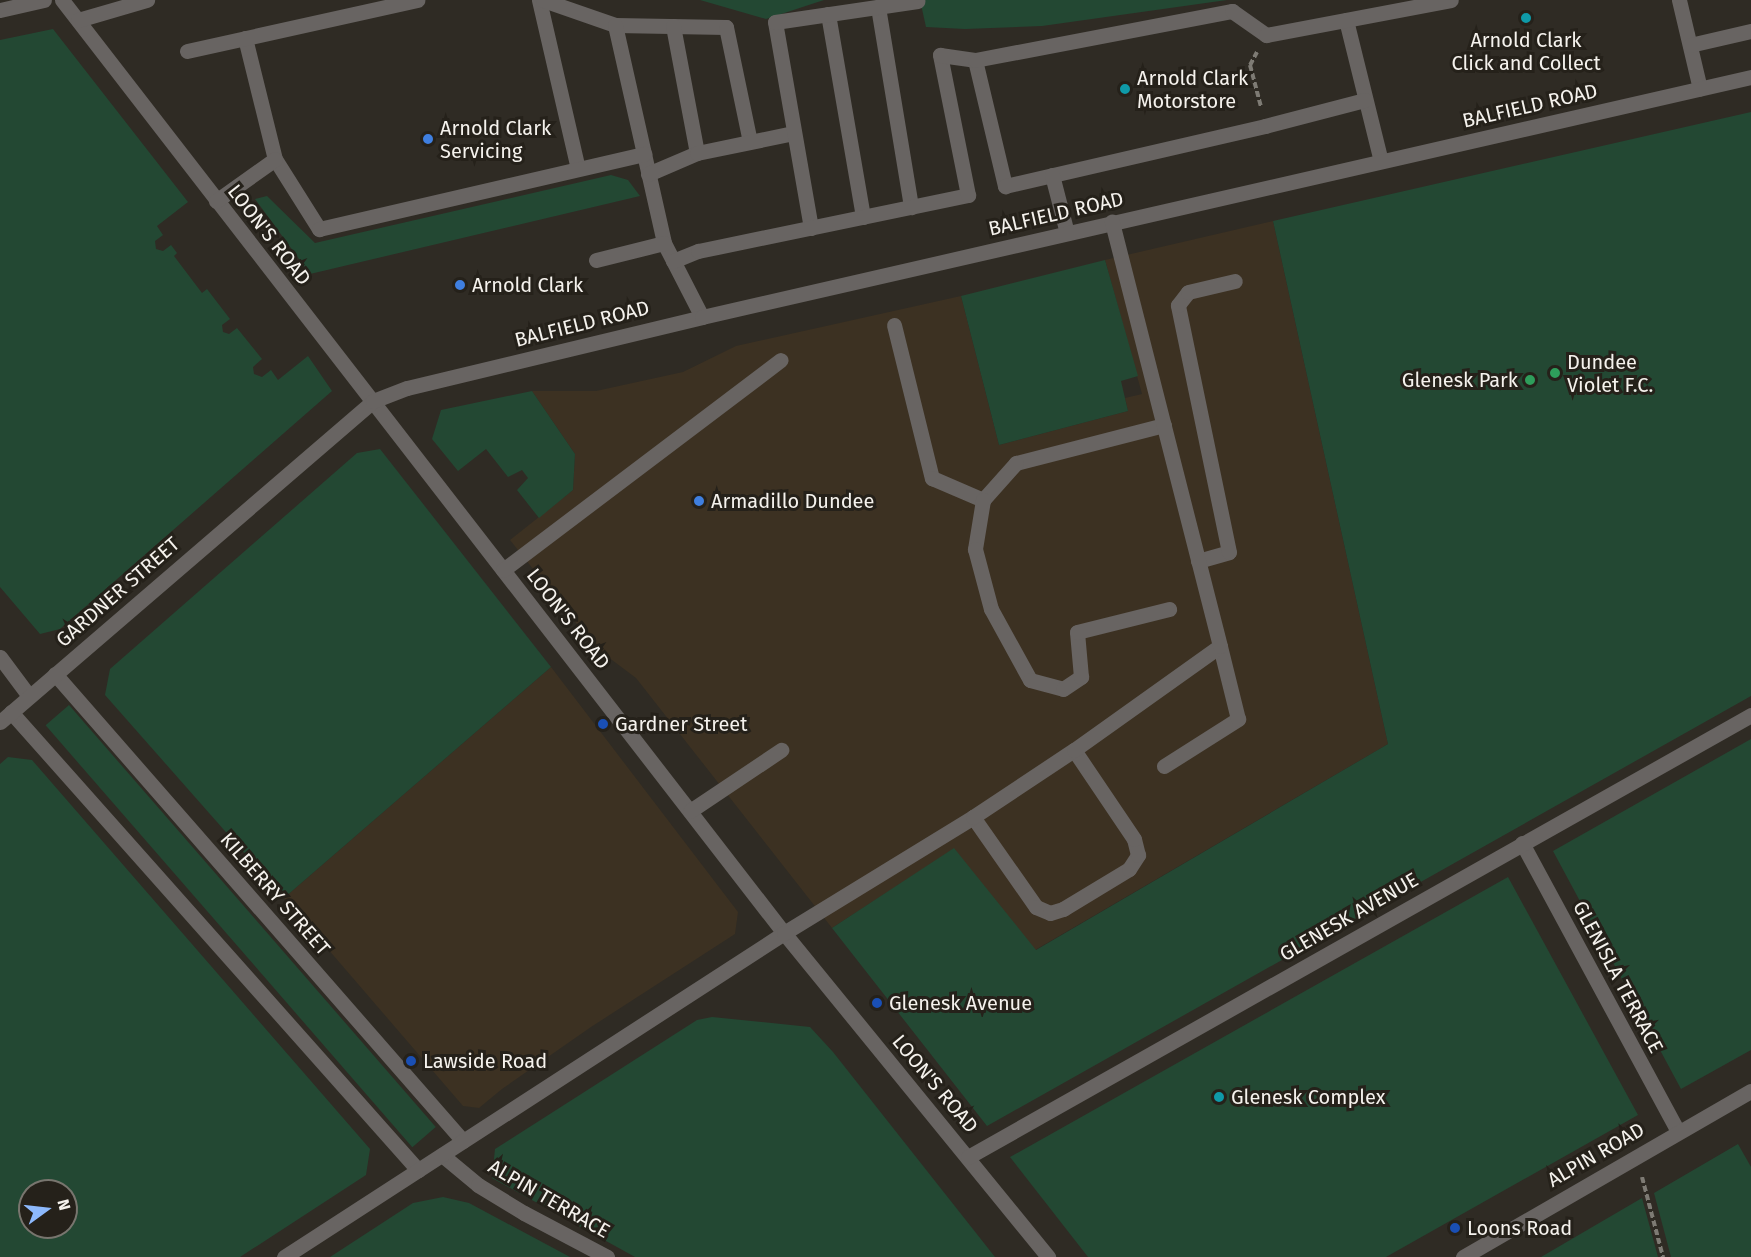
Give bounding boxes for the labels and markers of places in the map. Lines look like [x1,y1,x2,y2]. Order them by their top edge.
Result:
marker: Arnold Clark Click and Collect [1519,11,1533,25]
place label: Arnold Clark Click and Collect [1451,28,1601,75]
place label: Arnold Clark Motorstore [1137,66,1248,113]
marker: Arnold Clark Motorstore [1118,82,1132,96]
place label: Arnold Clark Servicing [440,116,551,163]
marker: Arnold Clark Servicing [421,132,435,146]
place label: Arnold Clark [472,273,583,297]
marker: Arnold Clark [453,278,467,292]
place label: Dundee Violet F.C. [1567,350,1653,397]
marker: Dundee Violet F.C. [1548,366,1562,380]
place label: Glenesk Park [1402,368,1518,392]
marker: Glenesk Park [1523,373,1537,387]
place label: Armadillo Dundee [711,489,874,513]
marker: Armadillo Dundee [692,494,706,508]
place label: Gardner Street [615,712,747,736]
marker: Gardner Street [596,717,610,731]
place label: Glenesk Avenue [889,991,1032,1015]
marker: Glenesk Avenue [870,996,884,1010]
place label: Lawside Road [423,1049,547,1073]
marker: Lawside Road [404,1054,418,1068]
place label: Glenesk Complex [1231,1085,1385,1109]
marker: Glenesk Complex [1212,1090,1226,1104]
place label: Loons Road [1467,1216,1572,1240]
marker: Loons Road [1448,1221,1462,1235]

